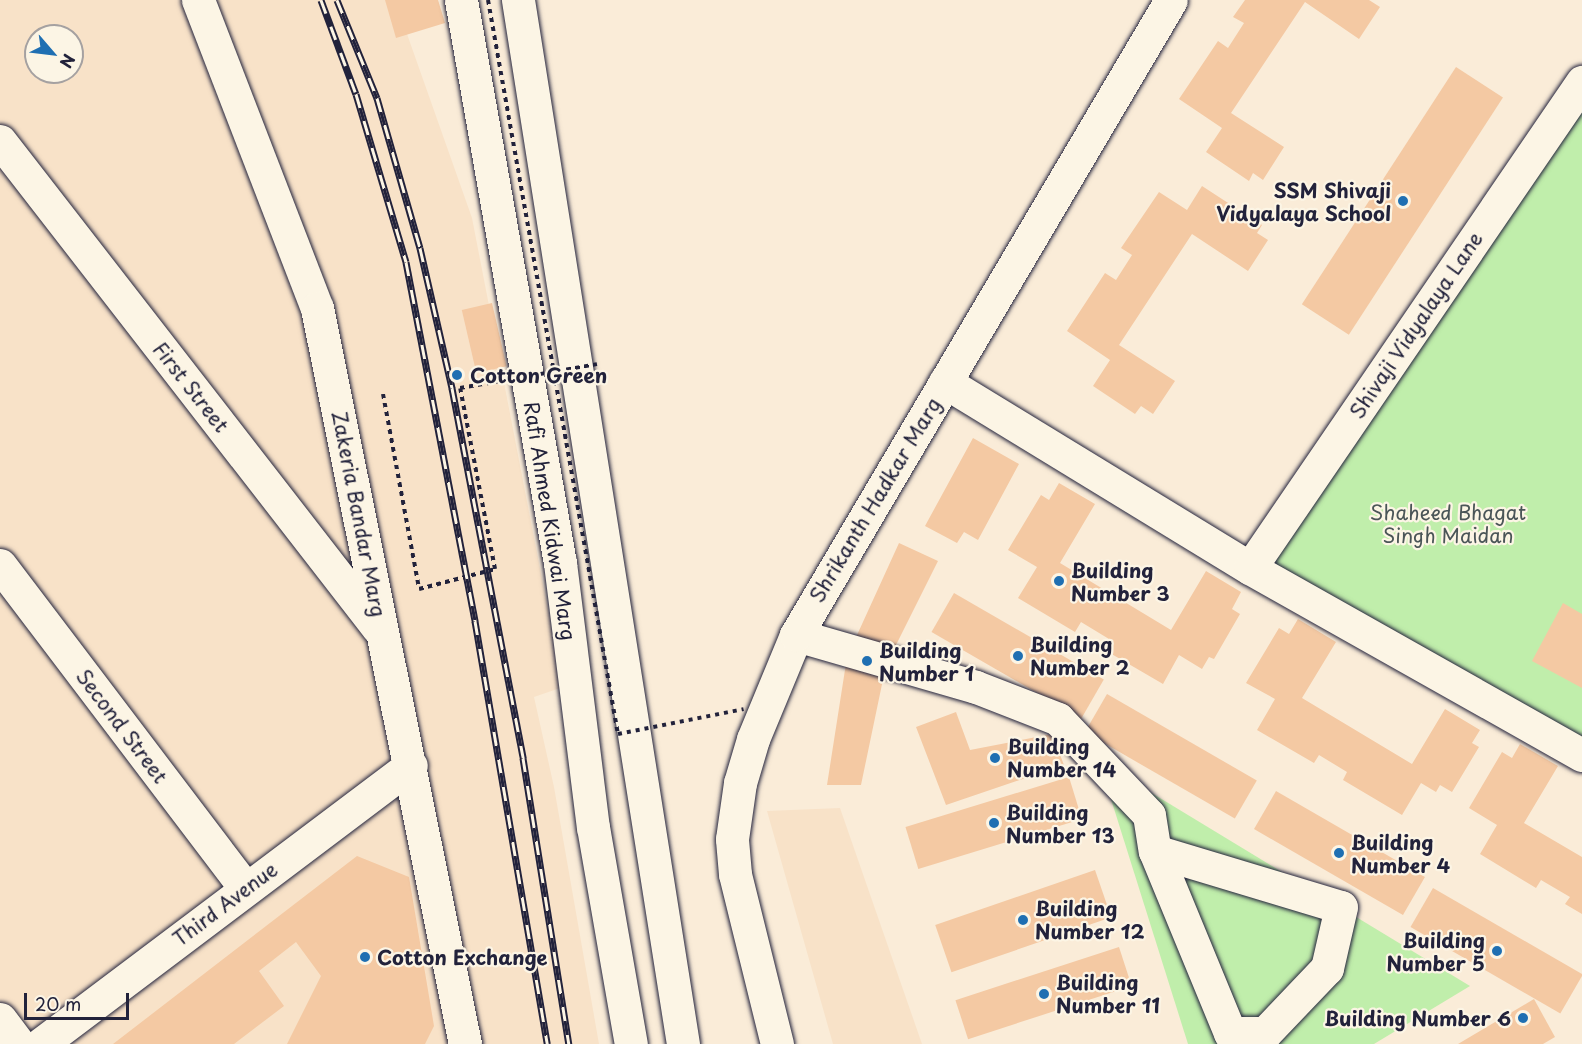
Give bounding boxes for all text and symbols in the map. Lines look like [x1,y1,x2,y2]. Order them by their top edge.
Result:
north arrow [24,24,84,84]
text: N [55,50,82,73]
place label: SSM Shivaji Vidyalaya School [1215,178,1391,225]
marker: SSM Shivaji Vidyalaya School [1396,194,1410,208]
street label: Shivaji Vidyalaya Lane [1344,227,1488,423]
street label: First Street [148,337,234,437]
place label: Cotton Green [470,363,608,387]
marker: Cotton Green [448,366,466,384]
street label: Shrikanth Hadkar Marg [805,394,945,606]
street label: Rafi Ahmed Kidwai Marg [519,400,581,642]
street label: Zakeria Bandar Marg [327,409,391,619]
park label: Shaheed Bhagat Singh Maidan [1369,500,1527,547]
place label: Building Number 3 [1071,558,1170,605]
marker: Building Number 3 [1052,574,1066,588]
place label: Building Number 2 [1030,632,1130,679]
place label: Building Number 1 [879,638,975,685]
marker: Building Number 2 [1011,649,1025,663]
marker: Building Number 1 [860,654,874,668]
street label: Second Street [72,665,172,787]
place label: Building Number 14 [1007,734,1117,781]
marker: Building Number 14 [988,751,1002,765]
place label: Building Number 13 [1006,800,1115,847]
marker: Building Number 13 [987,816,1001,830]
place label: Building Number 4 [1351,830,1451,877]
marker: Building Number 4 [1332,846,1346,860]
street label: Third Avenue [167,856,283,952]
place label: Building Number 12 [1035,897,1145,944]
marker: Building Number 12 [1016,913,1030,927]
place label: Building Number 5 [1386,928,1485,975]
marker: Building Number 5 [1490,944,1504,958]
place label: Cotton Exchange [377,945,548,969]
marker: Cotton Exchange [358,950,372,964]
place label: Building Number 11 [1056,970,1160,1017]
scale bar [27,981,132,1019]
marker: Building Number 11 [1037,987,1051,1001]
text: 20 m [35,990,81,1017]
place label: Building Number 6 [1322,1006,1511,1030]
marker: Building Number 6 [1516,1011,1530,1025]

